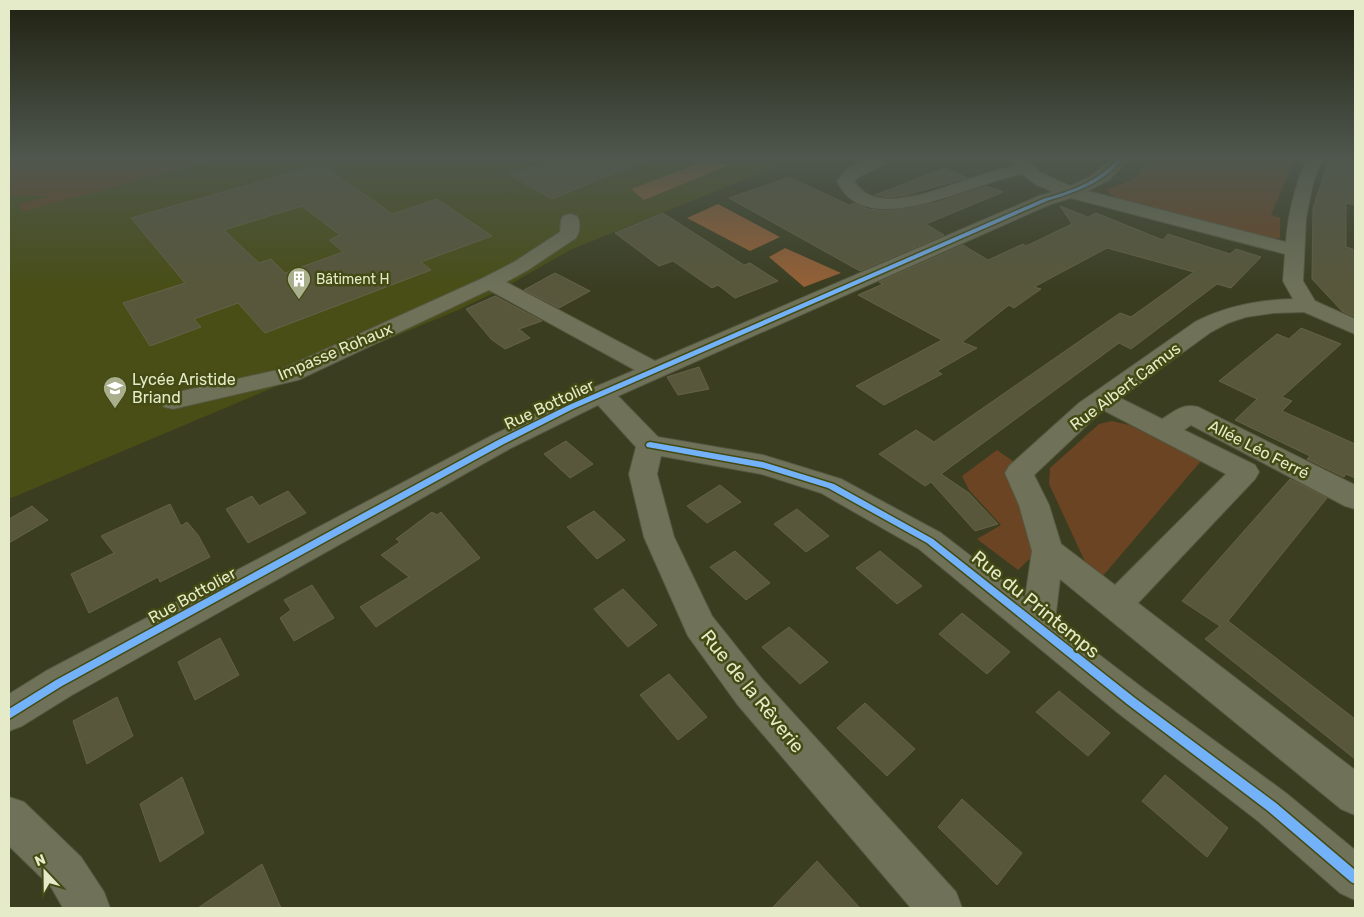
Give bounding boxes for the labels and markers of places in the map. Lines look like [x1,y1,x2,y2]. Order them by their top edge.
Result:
building icon: Bâtiment H [286,266,312,300]
place label: Bâtiment H [316,271,389,288]
place label: Lycée Aristide Briand [132,370,236,407]
school or university icon: Lycée Aristide Briand [102,375,128,409]

